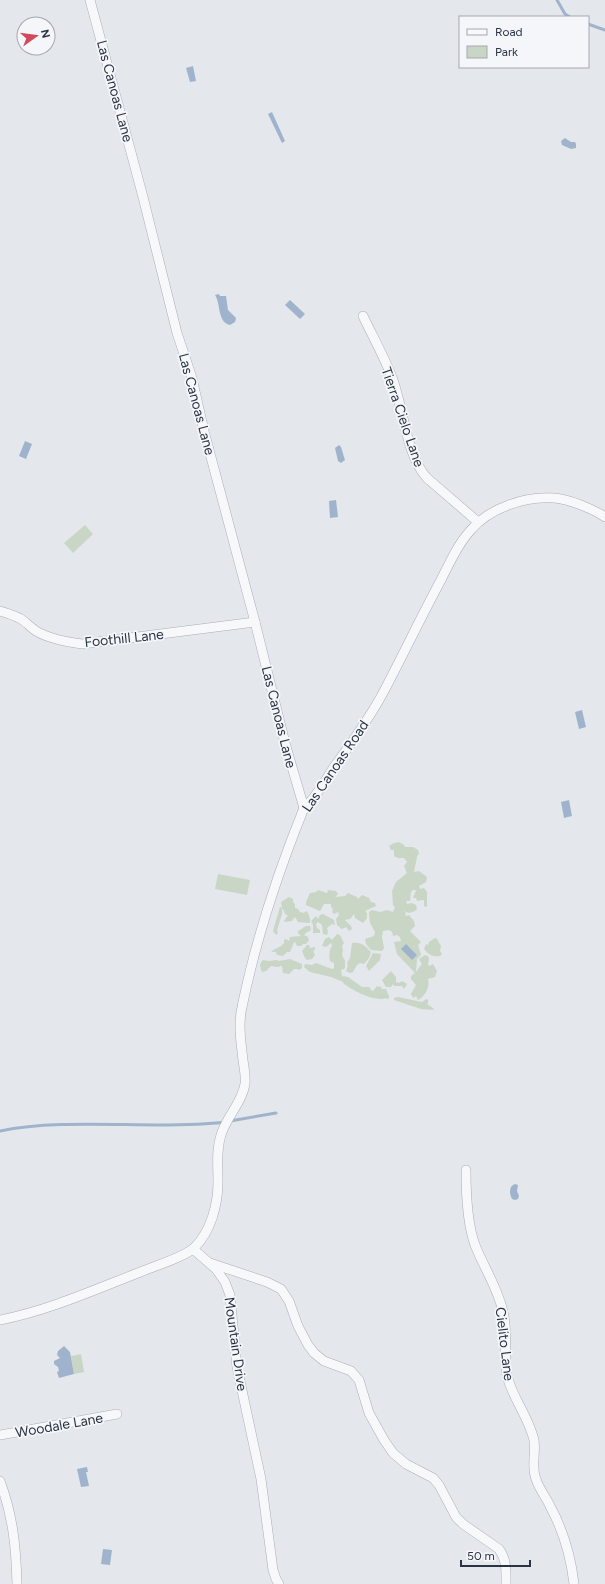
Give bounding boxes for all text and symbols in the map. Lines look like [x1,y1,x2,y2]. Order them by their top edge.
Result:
north arrow [16,16,56,56]
legend [459,16,589,68]
text: Road [495,25,523,39]
text: N [38,28,53,39]
street label: Las Canoas Lane [93,38,136,144]
text: Park [495,45,518,59]
street label: Las Canoas Lane [175,351,218,457]
street label: Tierra Cielo Lane [378,365,428,470]
street label: Foothill Lane [84,626,165,651]
street label: Las Canoas Lane [258,664,299,770]
street label: Las Canoas Road [298,717,372,815]
street label: Mountain Drive [220,1296,251,1393]
street label: Cielito Lane [492,1306,517,1382]
street label: Woodale Lane [14,1409,104,1442]
scale bar [461,1542,530,1568]
text: 50 m [467,1549,495,1563]

